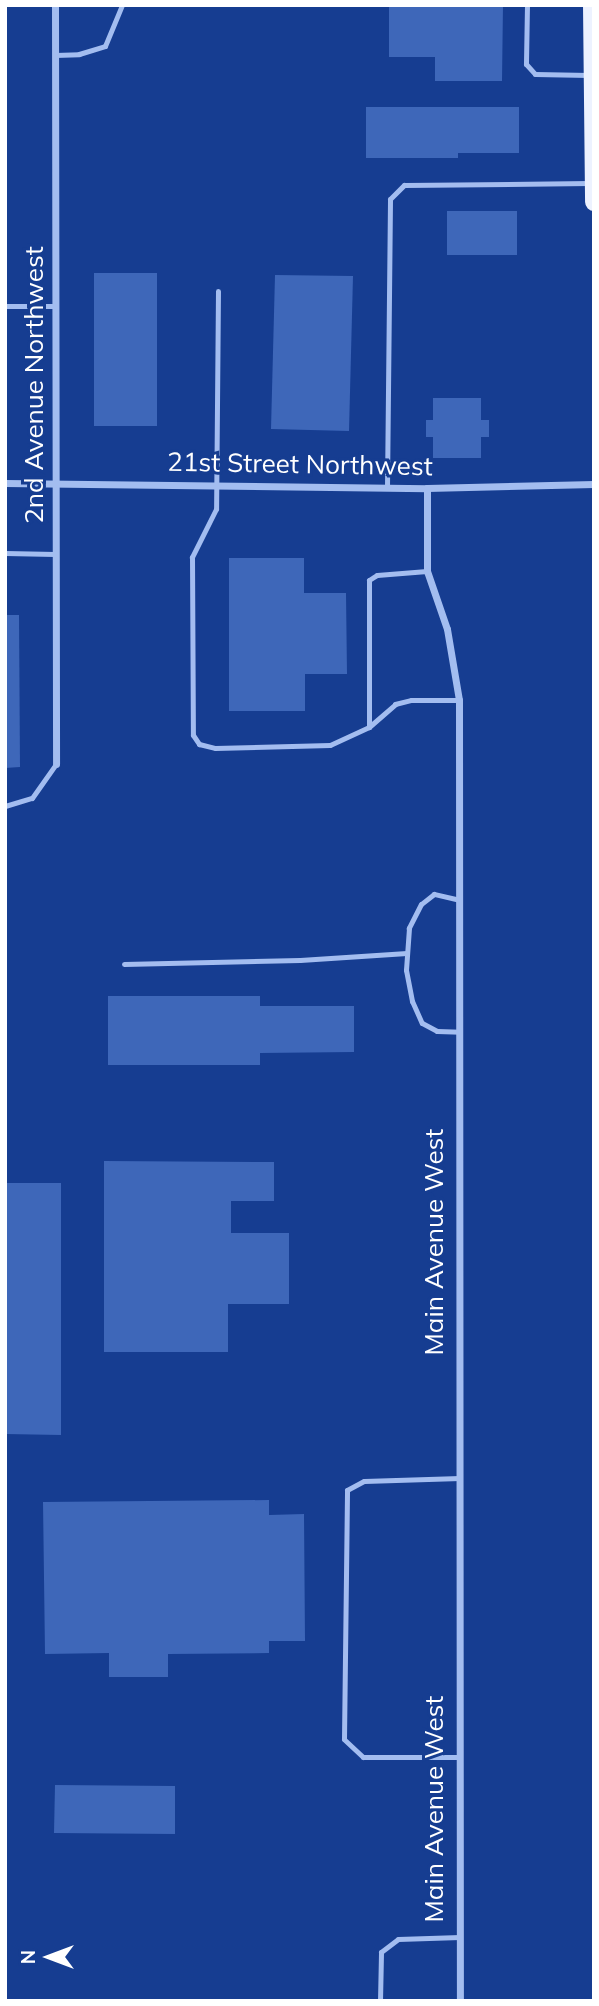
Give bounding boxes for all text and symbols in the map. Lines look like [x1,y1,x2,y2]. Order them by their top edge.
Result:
street label: 2nd Avenue Northwest [18,246,50,524]
street label: 21st Street Northwest [167,446,433,482]
street label: Main Avenue West [418,1129,450,1355]
street label: Main Avenue West [418,1696,450,1922]
north arrow [14,1922,84,1992]
text: N [16,1950,40,1964]

